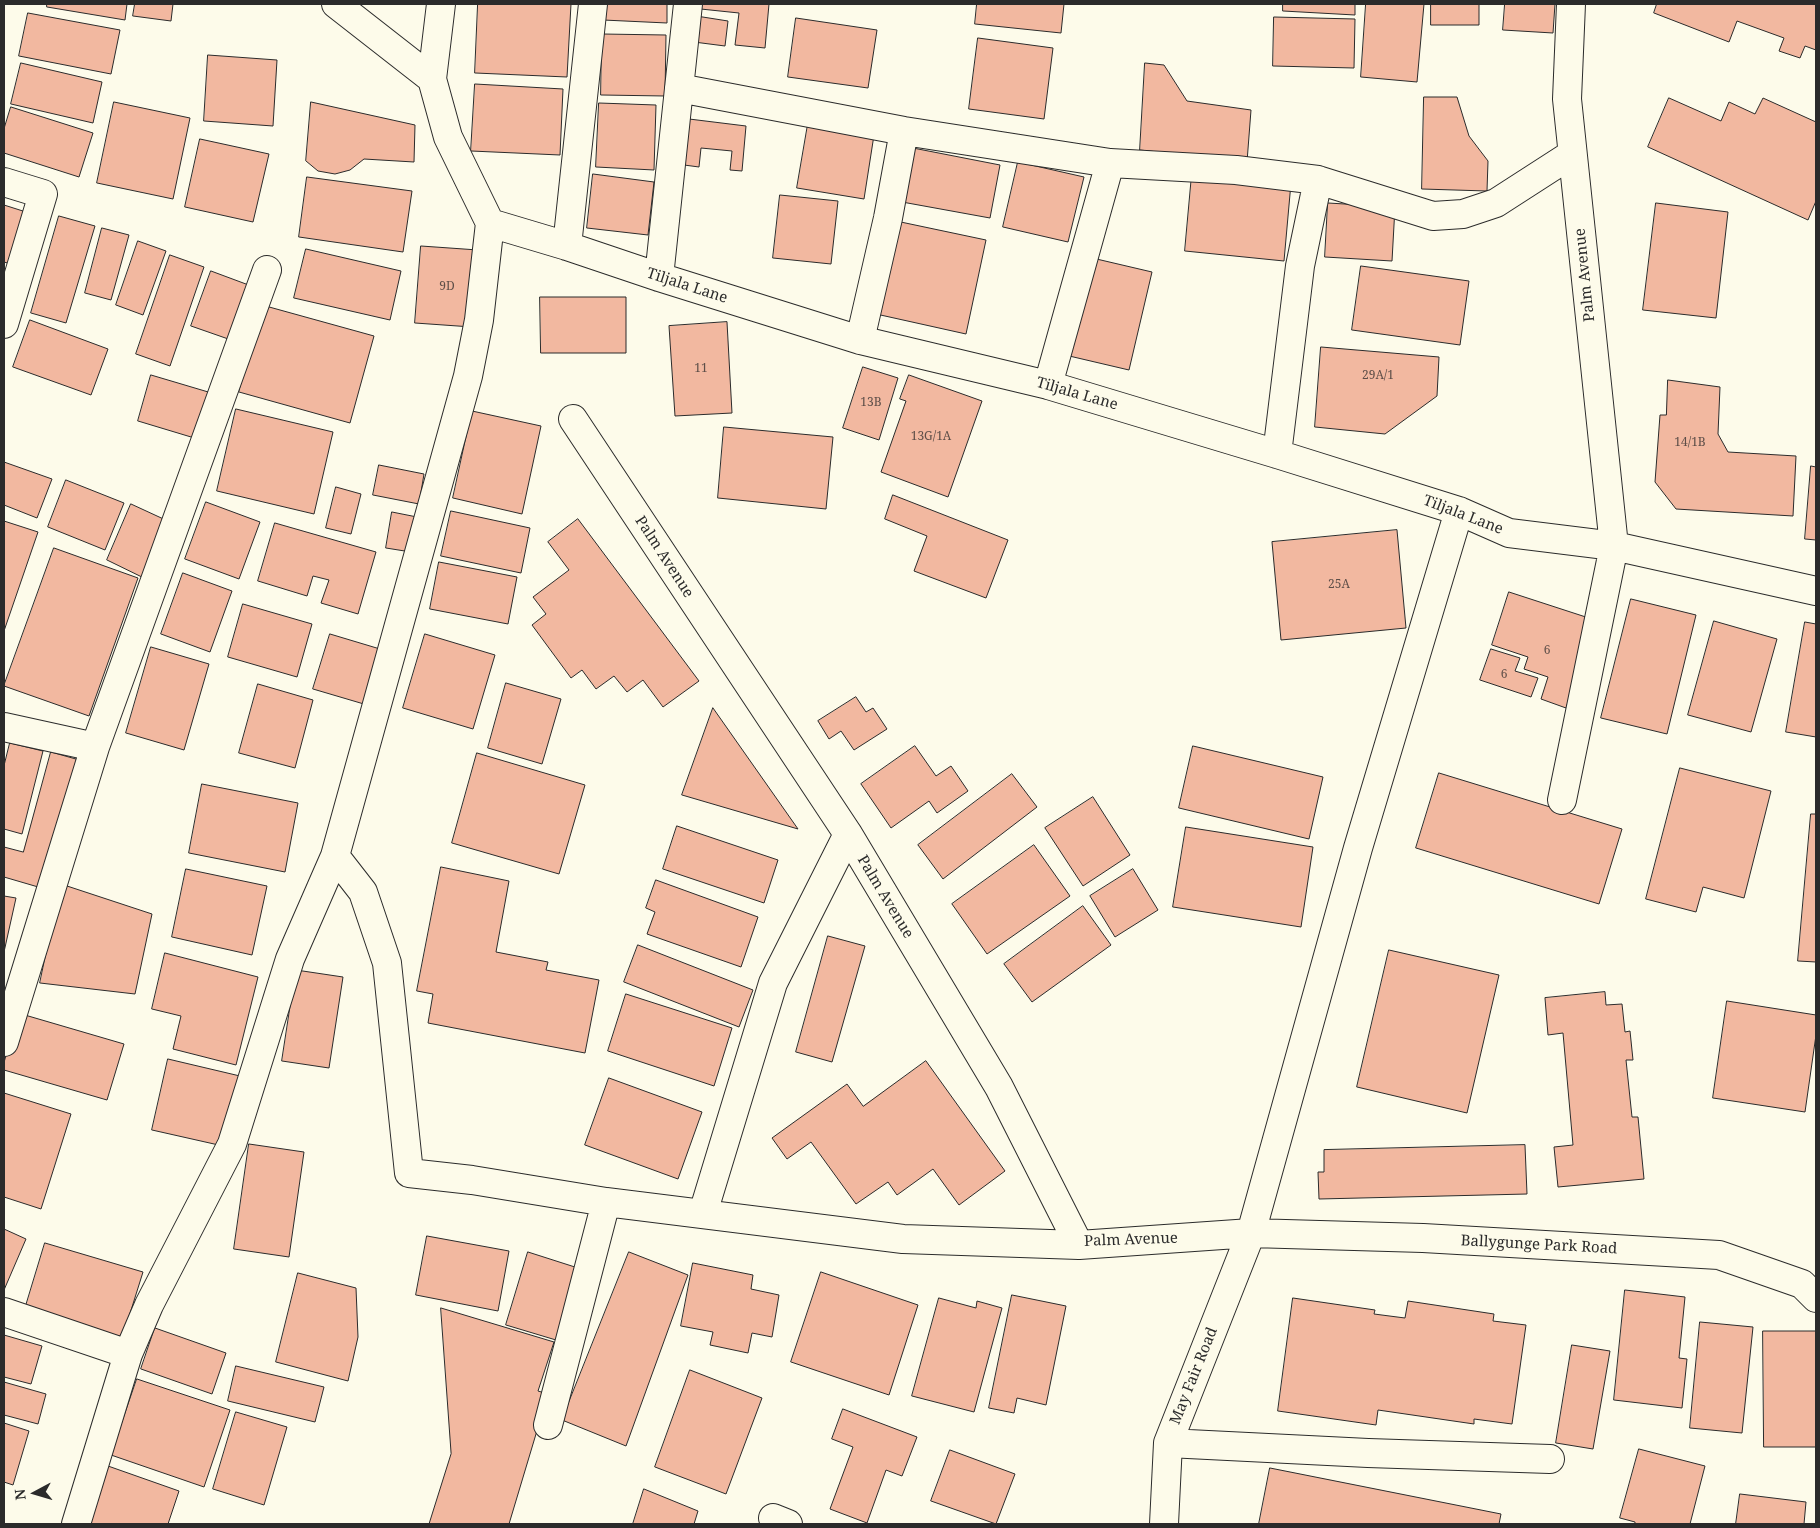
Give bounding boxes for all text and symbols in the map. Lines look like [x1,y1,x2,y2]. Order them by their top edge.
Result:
street label: Palm Avenue [1571,227,1599,323]
street label: Tiljala Lane [644,264,730,308]
house number: 9D [439,280,455,294]
house number: 11 [694,362,708,376]
house number: 29A/1 [1362,369,1394,383]
street label: Tiljala Lane [1034,374,1120,414]
house number: 13B [860,396,882,410]
house number: 13G/1A [911,430,951,444]
house number: 14/1B [1674,436,1706,450]
street label: Tiljala Lane [1421,492,1505,538]
street label: Palm Avenue [631,513,697,601]
house number: 25A [1328,578,1350,592]
house number: 6 [1544,644,1550,658]
house number: 6 [1501,668,1507,682]
street label: Palm Avenue [853,852,917,942]
street label: Palm Avenue [1084,1229,1178,1251]
street label: Ballygunge Park Road [1460,1232,1618,1258]
street label: May Fair Road [1166,1325,1222,1427]
north arrow [10,1468,60,1518]
text: N [10,1488,30,1501]

